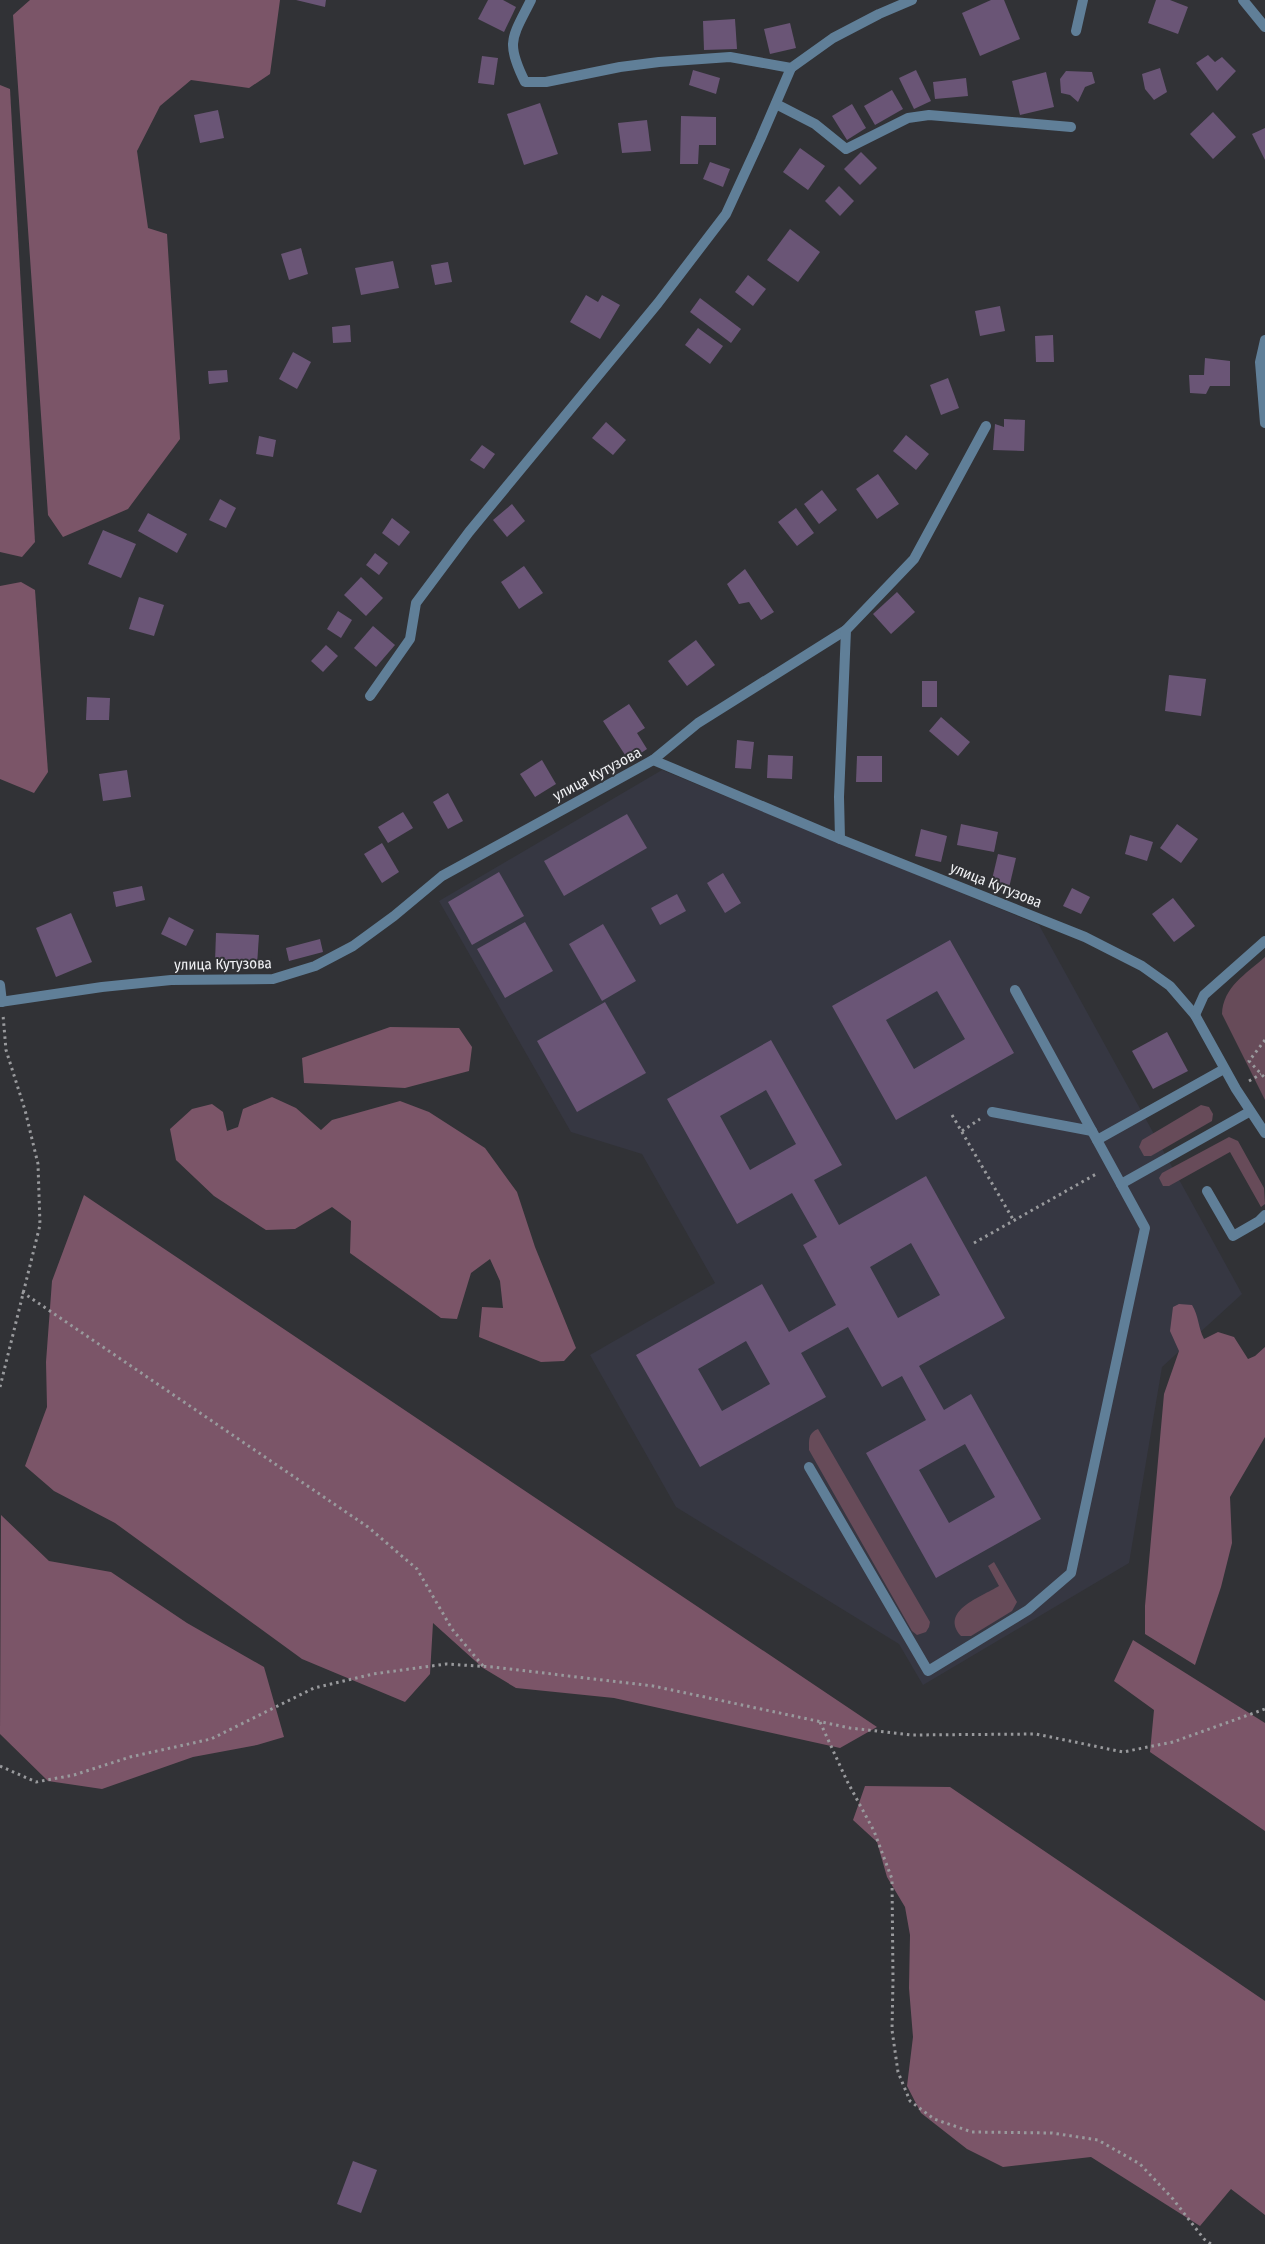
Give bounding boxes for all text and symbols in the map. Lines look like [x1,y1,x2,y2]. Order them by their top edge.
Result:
street label: улица Кутузова [550,743,644,805]
street label: улица Кутузова [947,858,1045,912]
street label: улица Кутузова [174,954,272,974]

